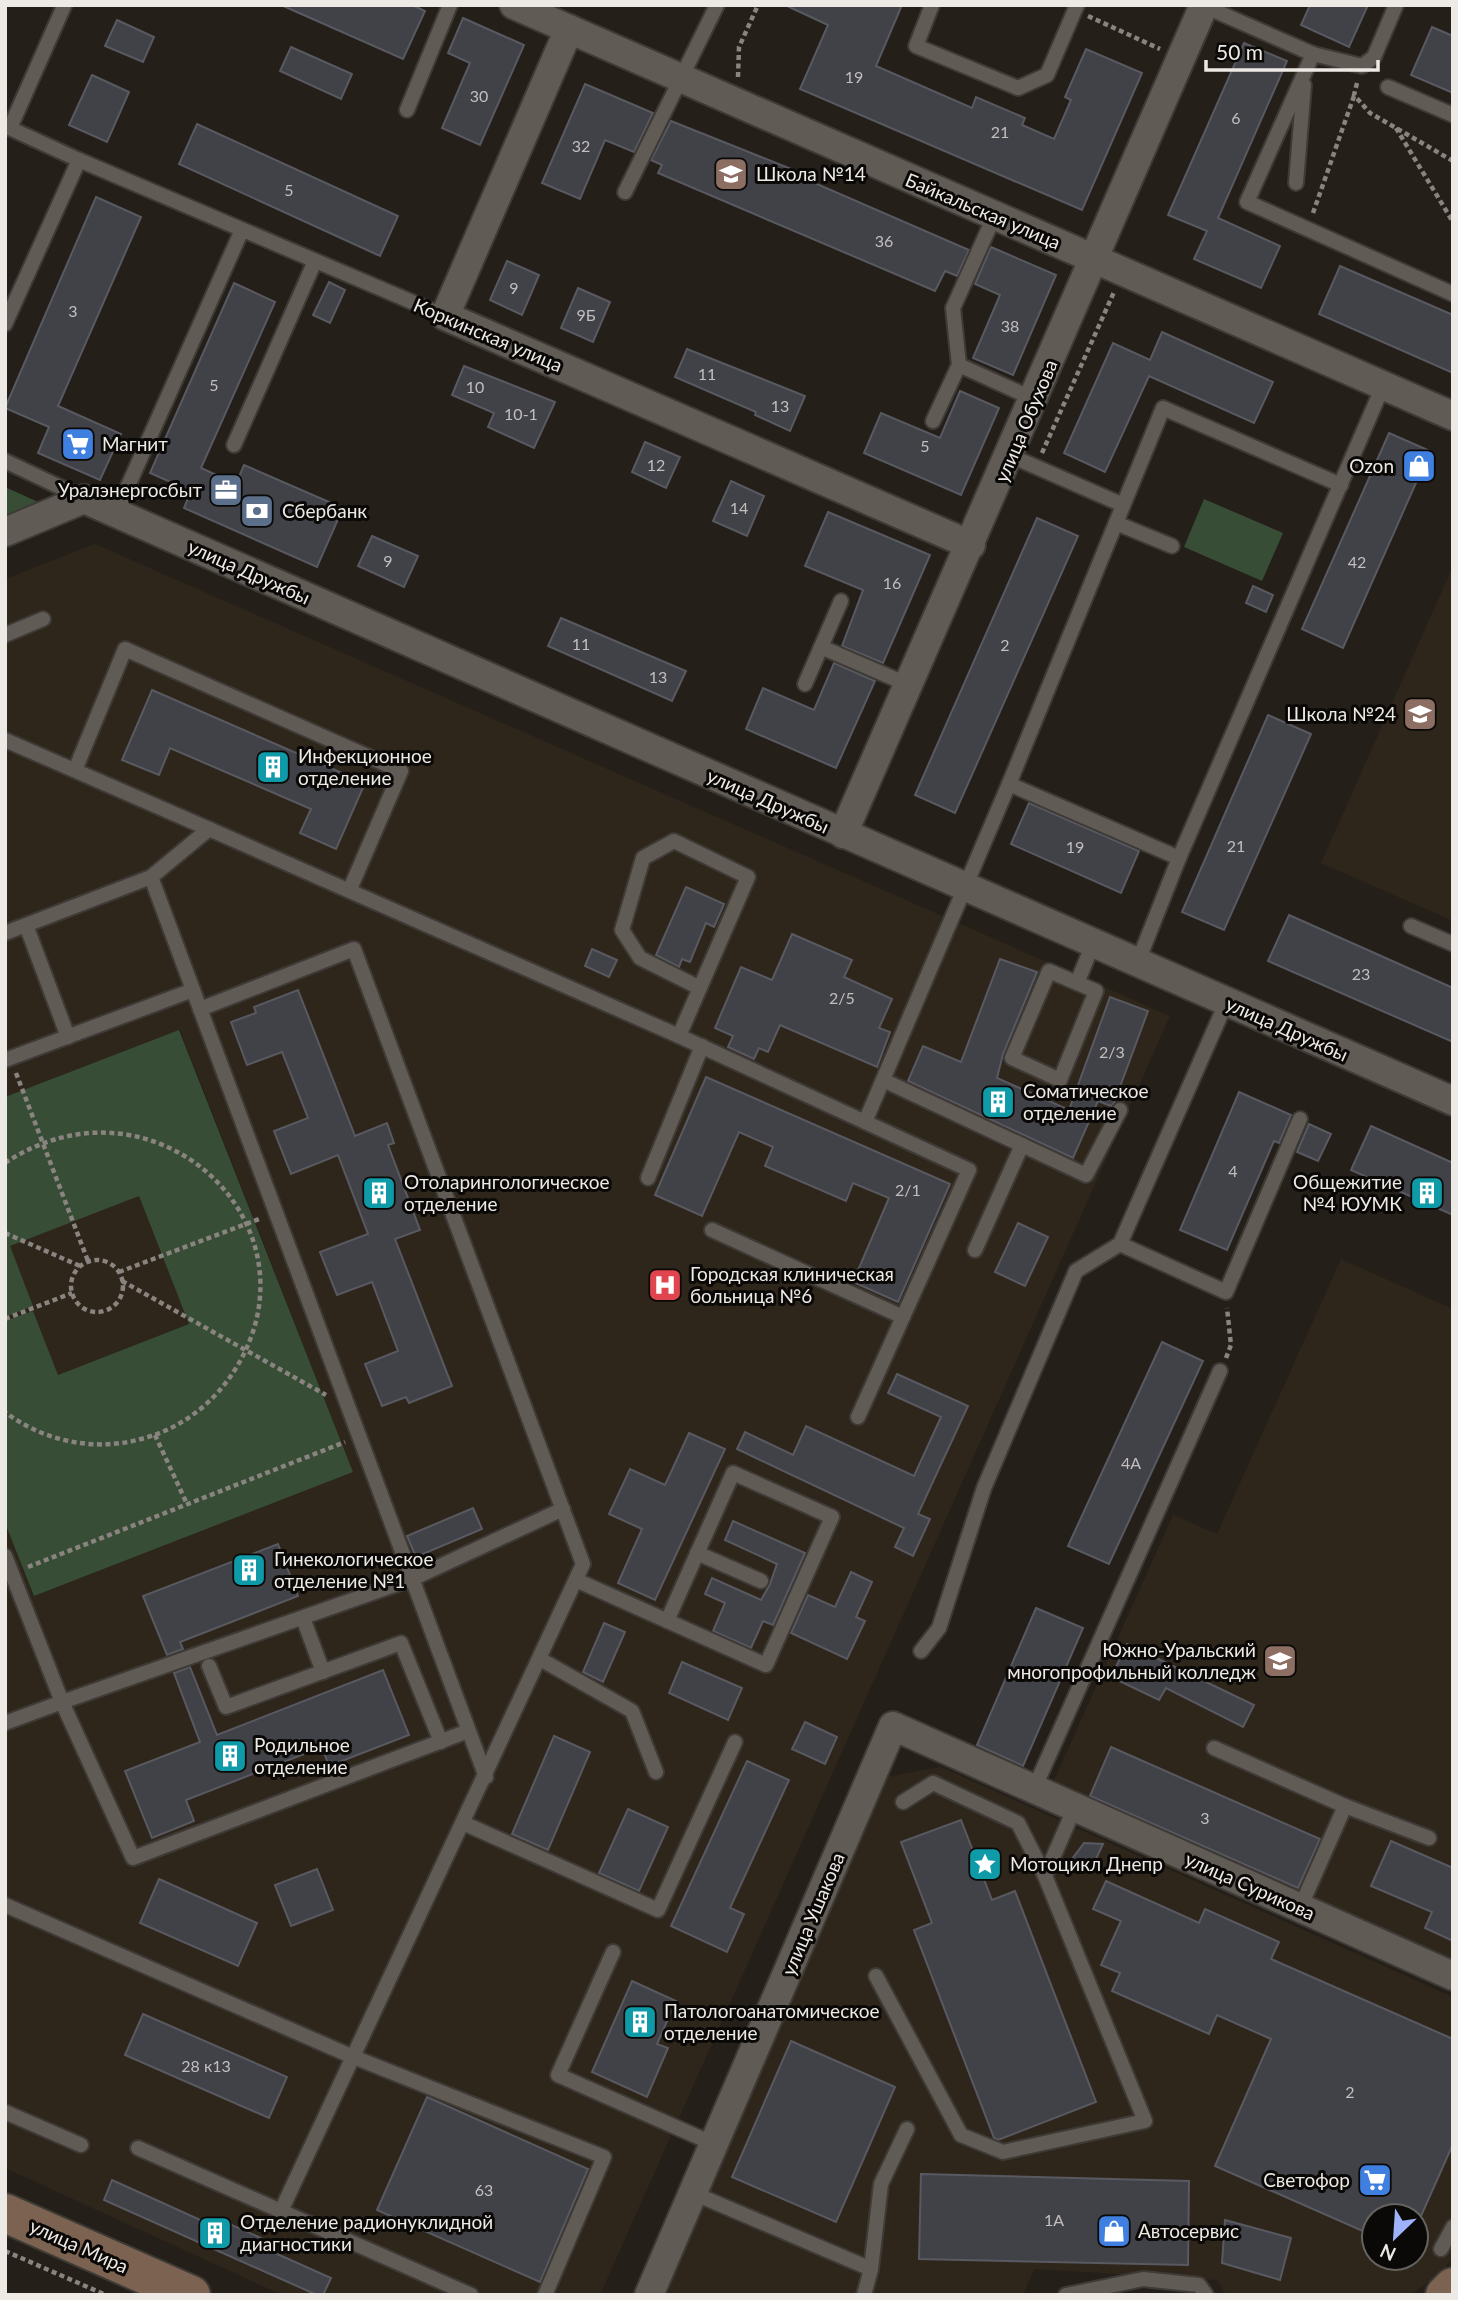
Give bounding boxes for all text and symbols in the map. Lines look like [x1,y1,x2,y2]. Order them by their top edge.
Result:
scale bar [1206,28,1378,72]
text: 50 m [1216,39,1263,64]
house number: 19 [845,67,863,86]
house number: 30 [470,86,488,105]
house number: 6 [1231,108,1241,127]
house number: 21 [991,122,1009,141]
house number: 32 [572,136,590,155]
school or university icon: Школа №14 [712,155,750,193]
place label: Школа №14 [756,162,866,185]
street label: Байкальская улица [902,168,1064,254]
house number: 5 [284,180,294,199]
house number: 36 [875,231,893,250]
house number: 9 [509,278,519,297]
street label: Коркинская улица [410,293,566,376]
house number: 3 [68,301,78,320]
house number: 9Б [576,305,596,324]
house number: 38 [1001,316,1019,335]
street label: улица Обухова [989,356,1062,486]
house number: 11 [698,364,716,383]
house number: 5 [209,375,219,394]
house number: 10 [466,377,484,396]
house number: 13 [771,396,789,415]
house number: 10-1 [504,404,538,423]
supermarket icon: Магнит [59,425,97,463]
place label: Магнит [102,432,168,455]
house number: 5 [920,436,930,455]
shop icon: Ozon [1400,447,1438,485]
place label: Ozon [1349,454,1394,477]
house number: 12 [647,455,665,474]
office icon: Уралэнергосбыт [207,471,245,509]
place label: Уралэнергосбыт [58,478,202,501]
bank icon: Сбербанк [238,492,276,530]
house number: 14 [730,498,748,517]
place label: Сбербанк [282,499,367,522]
street label: улица Дружбы [185,534,314,609]
house number: 9 [383,551,393,570]
house number: 42 [1348,552,1366,571]
house number: 16 [883,573,901,592]
house number: 11 [572,634,590,653]
house number: 2 [1000,635,1010,654]
house number: 13 [649,667,667,686]
school or university icon: Школа №24 [1401,695,1439,733]
place label: Школа №24 [1286,702,1396,725]
place label: Инфекционное отделение [298,744,432,789]
building icon: Инфекционное отделение [254,748,292,786]
street label: улица Дружбы [704,763,833,838]
house number: 21 [1227,836,1245,855]
house number: 19 [1066,837,1084,856]
house number: 23 [1352,964,1370,983]
house number: 2/5 [829,988,855,1007]
street label: улица Дружбы [1223,991,1352,1066]
house number: 2/3 [1099,1042,1125,1061]
place label: Соматическое отделение [1023,1079,1149,1124]
building icon: Соматическое отделение [979,1083,1017,1121]
house number: 4 [1228,1161,1238,1180]
place label: Отоларингологическое отделение [404,1170,609,1215]
place label: Общежитие №4 ЮУМК [1293,1170,1402,1215]
building icon: Отоларингологическое отделение [360,1174,398,1212]
building icon: Общежитие №4 ЮУМК [1408,1174,1446,1212]
house number: 2/1 [895,1180,921,1199]
place label: Городская клиническая больница №6 [690,1262,894,1307]
hospital icon: Городская клиническая больница №6 [646,1266,684,1304]
house number: 4А [1121,1453,1141,1472]
place label: Гинекологическое отделение №1 [274,1547,433,1592]
building icon: Гинекологическое отделение №1 [230,1551,268,1589]
place label: Южно-Уральский многопрофильный колледж [1007,1638,1256,1683]
school or university icon: Южно-Уральский многопрофильный колледж [1261,1642,1299,1680]
place label: Родильное отделение [254,1733,350,1778]
building icon: Родильное отделение [211,1737,249,1775]
house number: 3 [1200,1808,1210,1827]
place icon: Мотоцикл Днепр [966,1845,1004,1883]
street label: улица Сурикова [1182,1847,1319,1924]
street label: улица Ушакова [776,1849,849,1979]
place label: Мотоцикл Днепр [1010,1852,1163,1875]
place label: Патологоанатомическое отделение [664,1999,879,2044]
building icon: Патологоанатомическое отделение [621,2003,659,2041]
house number: 28 к13 [181,2056,231,2075]
house number: 2 [1345,2082,1355,2101]
supermarket icon: Светофор [1356,2161,1394,2199]
place label: Светофор [1263,2168,1350,2191]
house number: 63 [475,2180,493,2199]
north arrow [1360,2202,1430,2272]
place label: Отделение радионуклидной диагностики [240,2210,493,2255]
house number: 1А [1044,2210,1064,2229]
shop icon: Автосервис [1095,2212,1133,2250]
street label: улица Мира [26,2214,132,2277]
building icon: Отделение радионуклидной диагностики [196,2214,234,2252]
place label: Автосервис [1138,2219,1239,2242]
text: N [1376,2239,1399,2266]

